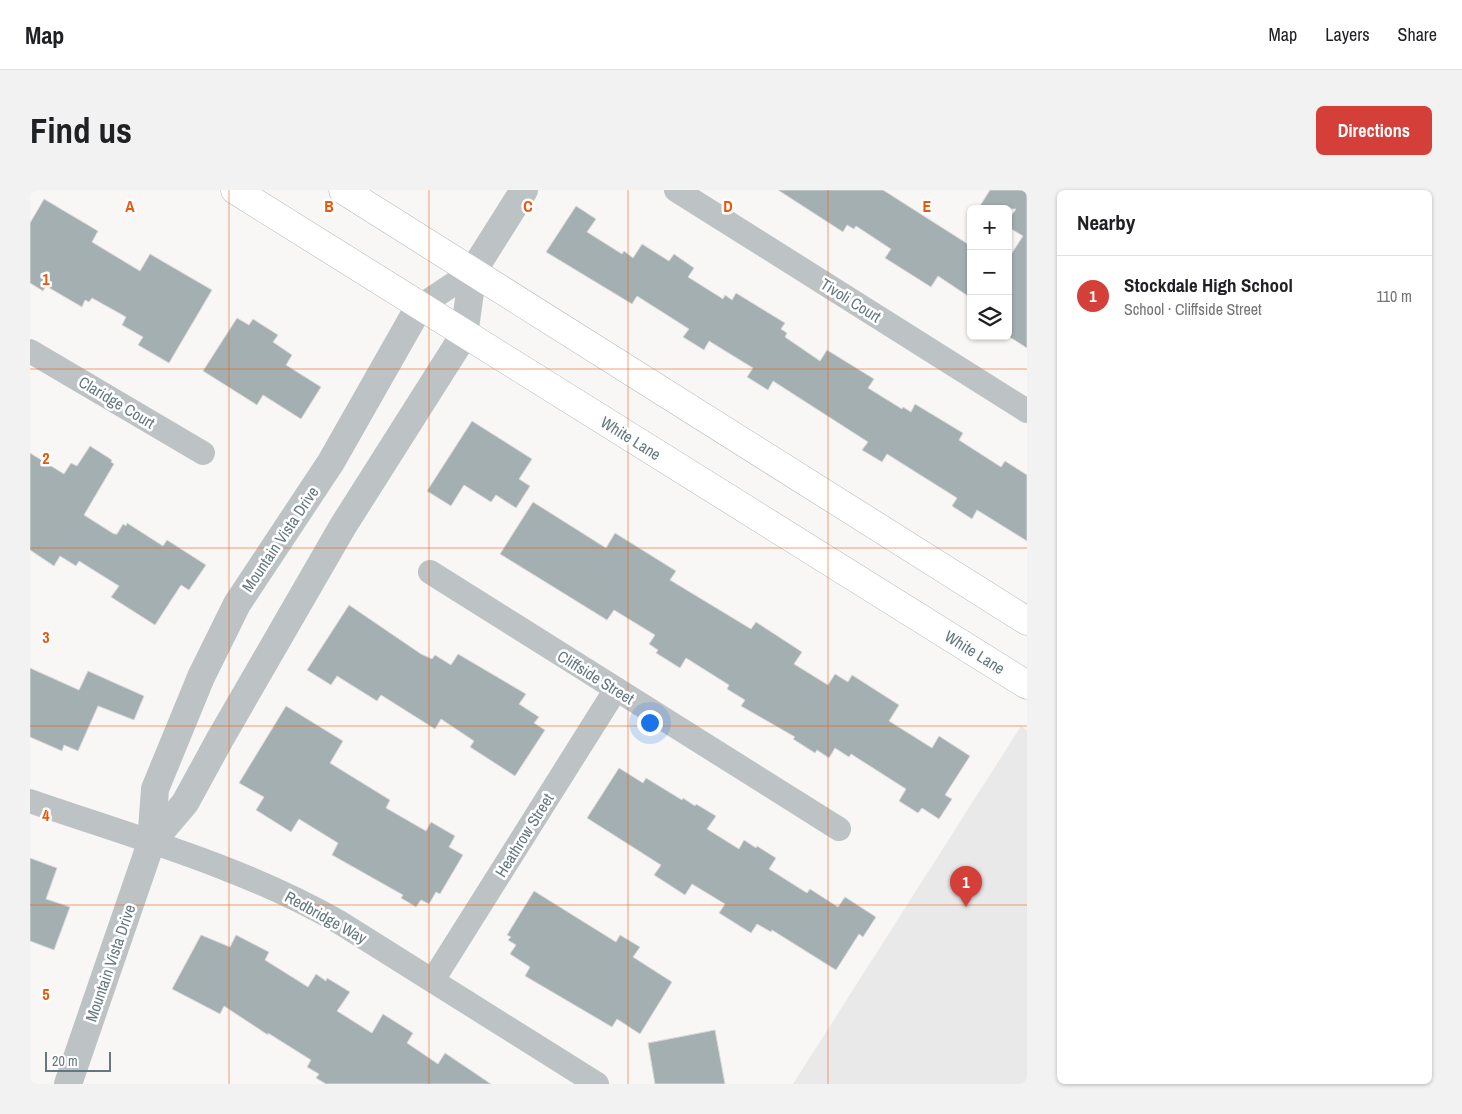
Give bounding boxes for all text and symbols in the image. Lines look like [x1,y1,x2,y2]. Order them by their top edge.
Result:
text: Map [25,19,64,51]
text: Map [1269,22,1297,47]
text: Layers [1325,22,1370,47]
text: Share [1398,22,1437,47]
button: Directions [1316,106,1432,155]
text: Find us [30,107,132,154]
text: A [125,195,135,217]
text: B [324,195,334,217]
text: C [523,195,533,217]
text: D [723,195,733,217]
text: E [923,195,932,217]
map controls [967,205,1012,340]
button: + [967,205,1012,250]
text: Nearby [1077,208,1135,237]
button: − [967,250,1012,295]
text: 1 [42,268,50,290]
text: Stockdale High School [1124,272,1293,298]
street label: Tivoli Court [817,273,886,327]
text: 1 [1089,285,1097,307]
text: 110 m [1376,285,1412,307]
button: layers [967,295,1012,340]
text: School · Cliffside Street [1124,298,1262,320]
street label: Claridge Court [75,371,160,434]
street label: White Lane [597,411,665,465]
text: 2 [42,447,50,469]
street label: Mountain Vista Drive [236,482,324,596]
street label: White Lane [941,625,1009,679]
text: 3 [42,626,50,648]
street label: Cliffside Street [553,645,639,709]
your location [637,710,663,736]
street label: Heathrow Street [490,789,559,881]
text: 4 [42,804,50,826]
pin: 1 [950,866,982,907]
street label: Redbridge Way [281,885,371,949]
street label: Mountain Vista Drive [80,901,140,1025]
text: 5 [42,983,50,1005]
scale bar [45,1049,111,1072]
text: 20 m [52,1052,78,1070]

